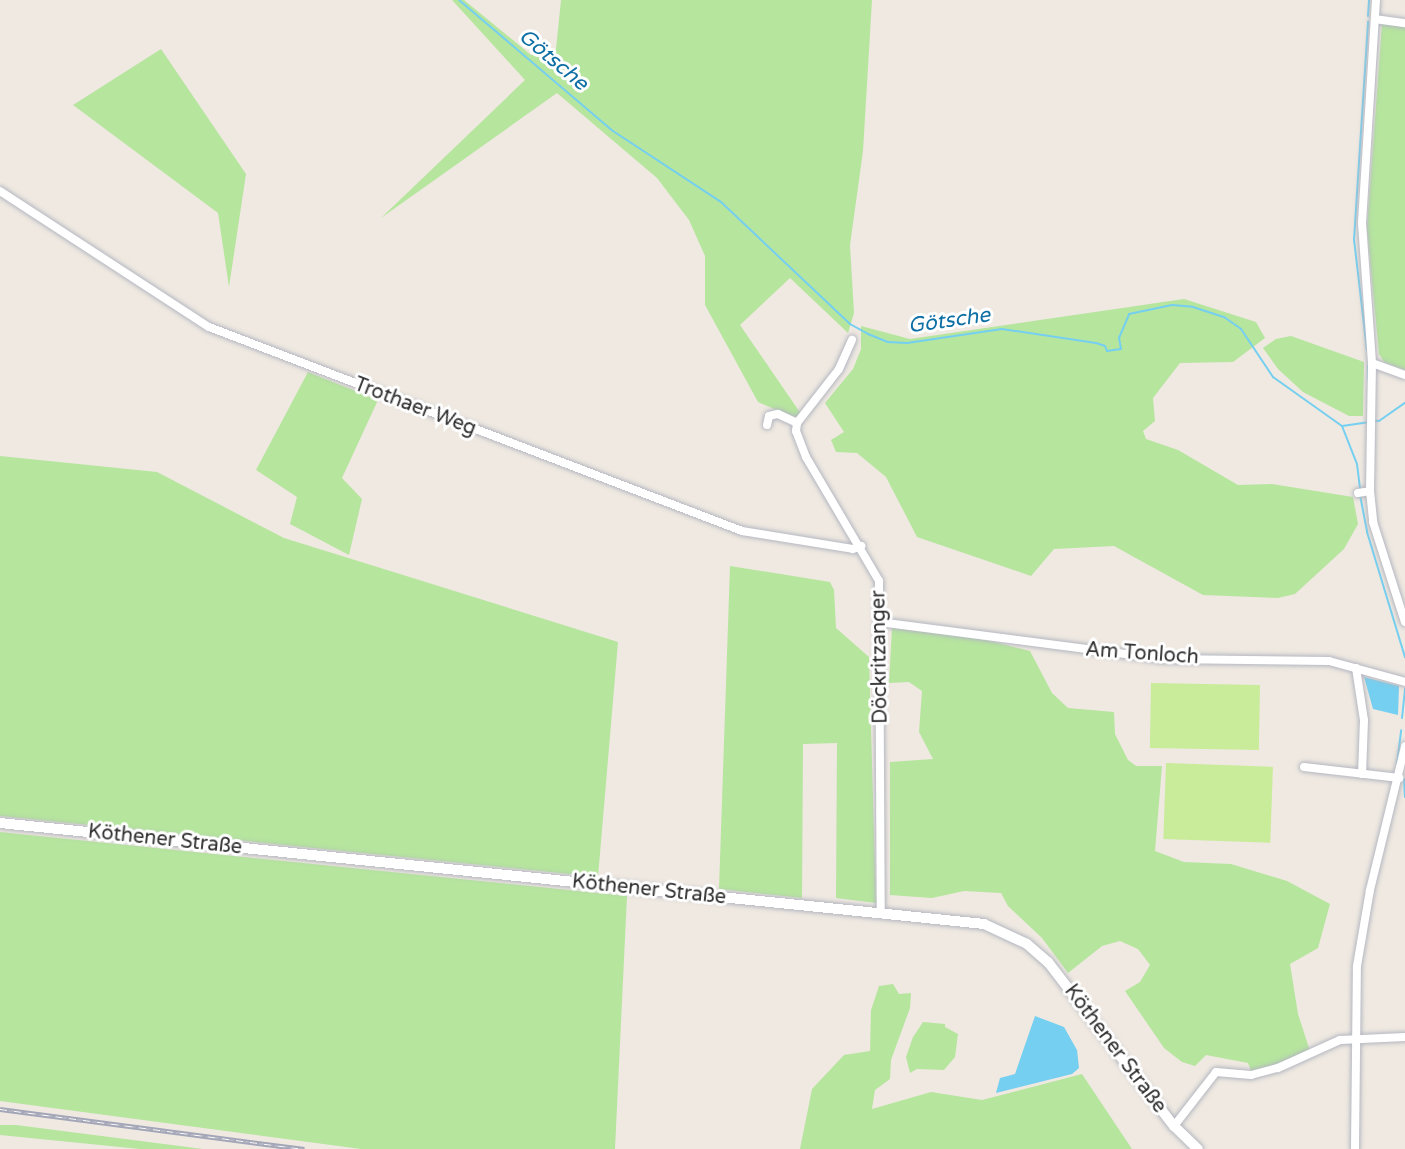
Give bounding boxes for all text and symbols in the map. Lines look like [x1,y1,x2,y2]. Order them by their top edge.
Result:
water label: Götsche [513,24,593,96]
water label: Götsche [906,303,992,339]
street label: Trothaer Weg [351,373,479,441]
street label: Döckritzanger [867,590,893,724]
street label: Am Tonloch [1085,638,1199,670]
street label: Köthener Straße [87,820,243,860]
street label: Köthener Straße [571,870,727,910]
street label: Köthener Straße [1059,980,1171,1118]

